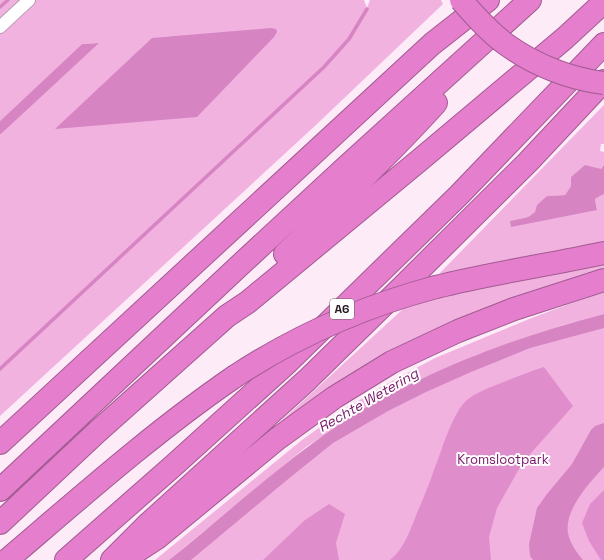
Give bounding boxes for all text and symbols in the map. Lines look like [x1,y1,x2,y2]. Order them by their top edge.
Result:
road number: A6 [330,299,354,319]
water label: Rechte Wetering [315,364,422,436]
park label: Kromslootpark [457,451,549,468]

